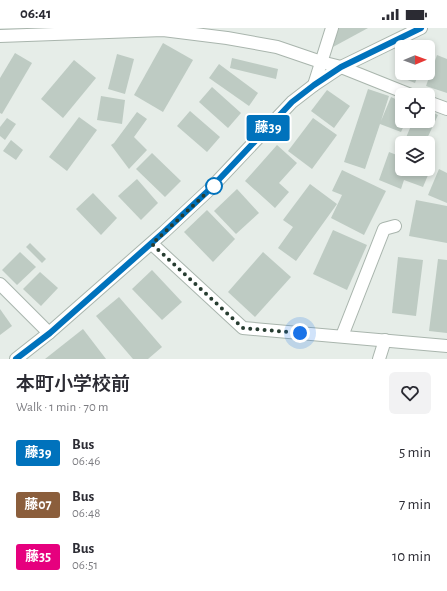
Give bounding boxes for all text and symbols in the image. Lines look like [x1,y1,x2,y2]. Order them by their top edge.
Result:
text: 06:41 [20,6,51,21]
north arrow [395,40,435,80]
map controls [395,40,435,176]
button: locate [395,88,435,128]
line badge: 藤39 [245,115,291,141]
text: 藤39 [255,121,281,135]
button: layers [395,136,435,176]
unlabelled marker [205,177,223,195]
your location [290,323,310,343]
button: heart [389,372,431,414]
text: 本町小学校前 [16,375,130,394]
text: Walk · 1 min · 70 m [16,401,108,414]
text: Bus [72,437,94,452]
text: 5 min [399,445,431,460]
text: 藤39 [25,446,51,460]
text: 06:46 [72,455,100,468]
text: Bus [72,489,94,504]
text: 7 min [399,497,431,512]
text: 藤07 [24,498,52,512]
text: 06:48 [72,507,100,520]
text: Bus [72,541,94,556]
text: 10 min [392,549,431,564]
text: 藤35 [25,550,51,564]
text: 06:51 [72,559,98,572]

